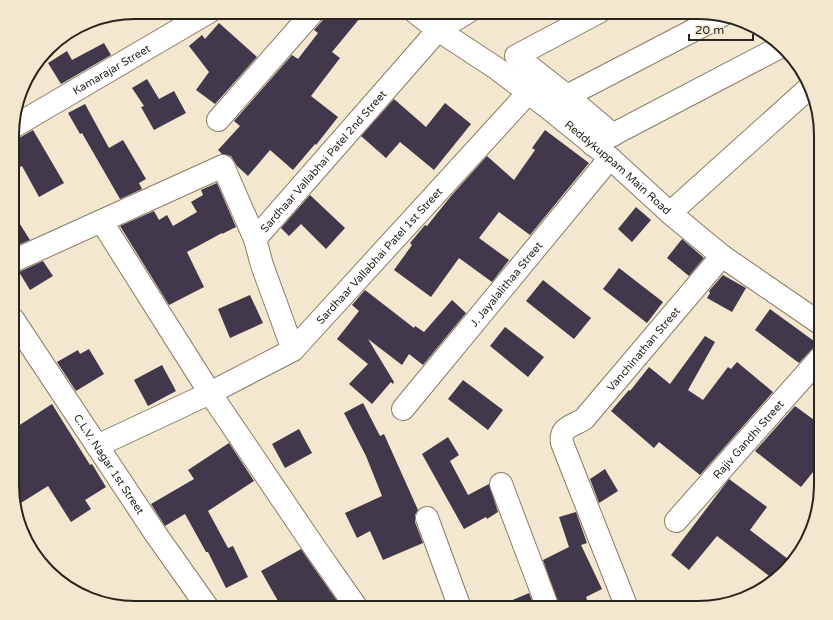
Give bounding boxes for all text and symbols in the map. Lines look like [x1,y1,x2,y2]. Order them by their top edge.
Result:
scale bar [689,16,753,42]
text: 20 m [695,23,724,37]
street label: Kamarajar Street [70,41,152,97]
street label: Sardhaar Vallabhai Patel 2nd Street [258,87,389,235]
street label: Reddykuppam Main Road [562,118,674,217]
street label: Sardhaar Vallabhai Patel 1st Street [314,185,445,327]
street label: J. Jayalalithaa Street [467,239,545,329]
street label: Vanchinathan Street [604,304,683,394]
street label: Rajiv Gandhi Street [710,397,786,481]
street label: C.L.V. Nagar 1st Street [71,411,147,517]

